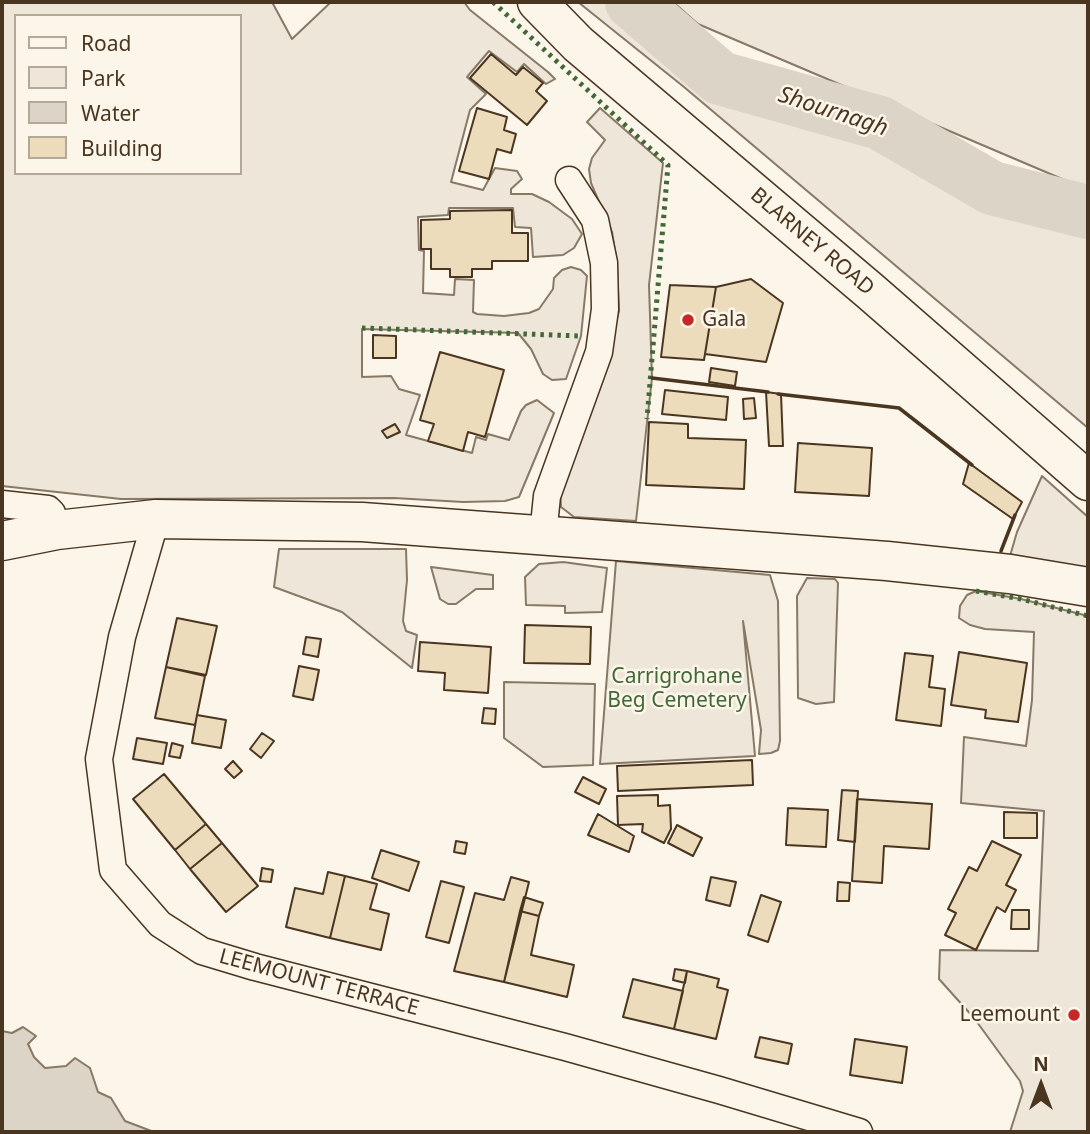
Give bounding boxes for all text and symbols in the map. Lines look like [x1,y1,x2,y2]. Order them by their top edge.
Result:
legend [14,14,242,175]
text: Road [81,29,131,57]
text: Park [81,64,125,92]
water label: Shournagh [775,81,891,143]
text: Water [81,99,140,127]
text: Building [81,134,163,162]
street label: BLARNEY ROAD [745,183,879,301]
place label: Gala [702,307,746,333]
marker: Gala [680,312,696,328]
park label: Carrigrohane Beg Cemetery [607,664,747,714]
street label: LEEMOUNT TERRACE [216,944,422,1022]
place label: Leemount [959,1002,1060,1028]
marker: Leemount [1066,1007,1082,1023]
north arrow [1006,1050,1076,1120]
text: N [1033,1051,1049,1077]

